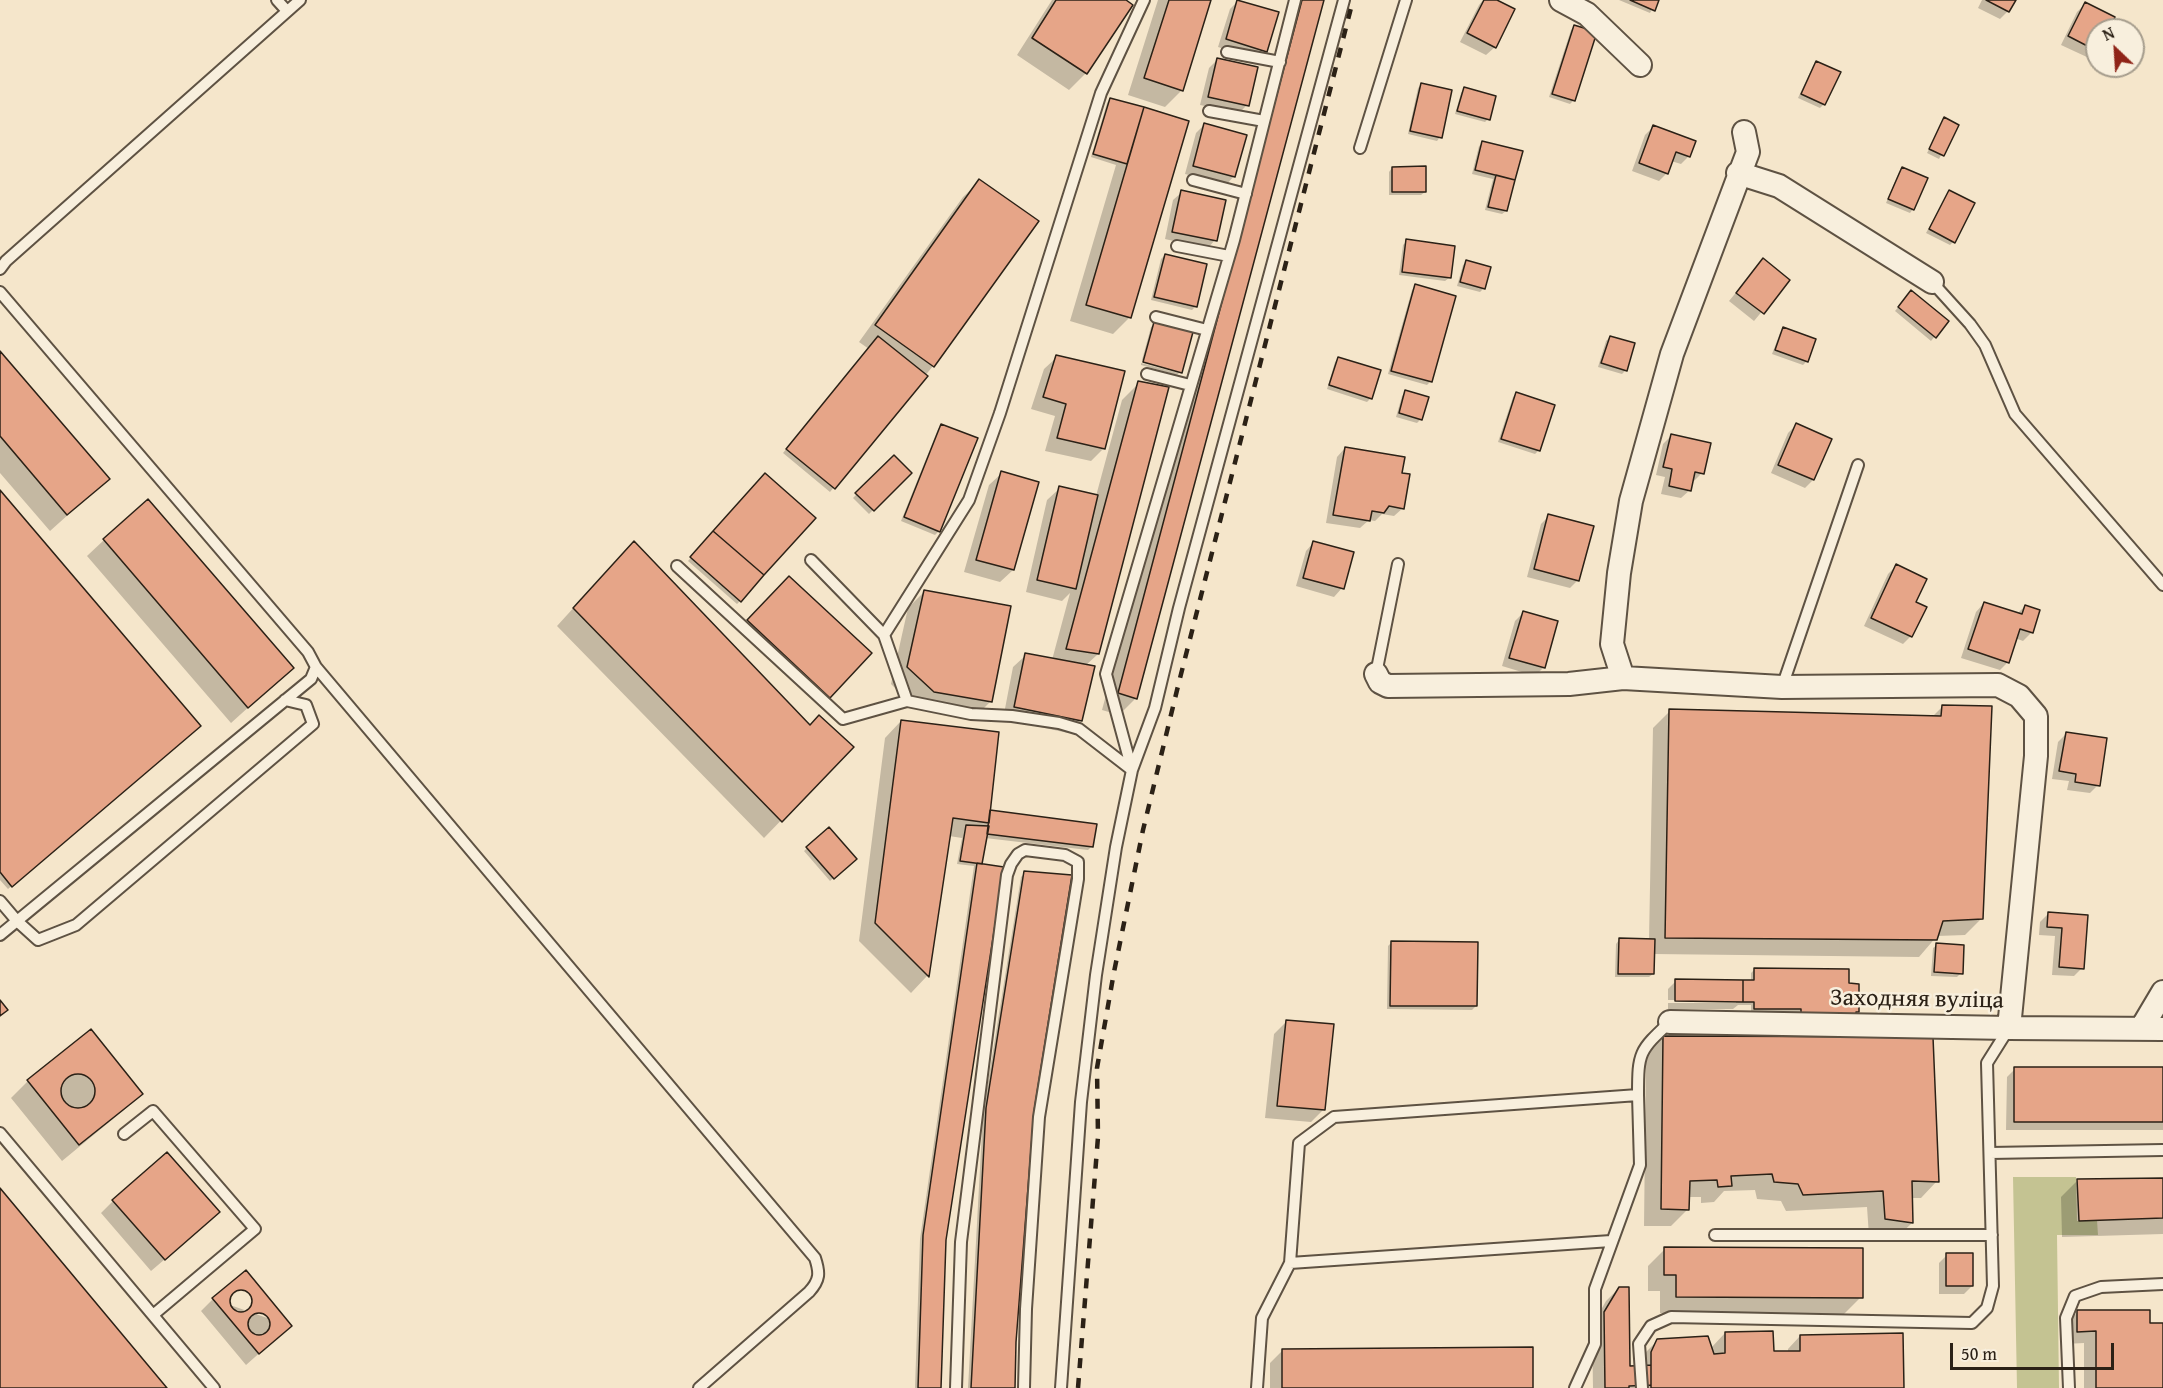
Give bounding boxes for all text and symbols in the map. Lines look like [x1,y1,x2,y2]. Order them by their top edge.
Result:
north arrow [2085,18,2145,78]
text: N [2098,20,2118,47]
street label: Заходняя вуліца [1830,984,2004,1016]
scale bar [1953,1331,2116,1369]
text: 50 m [1961,1340,1997,1367]

